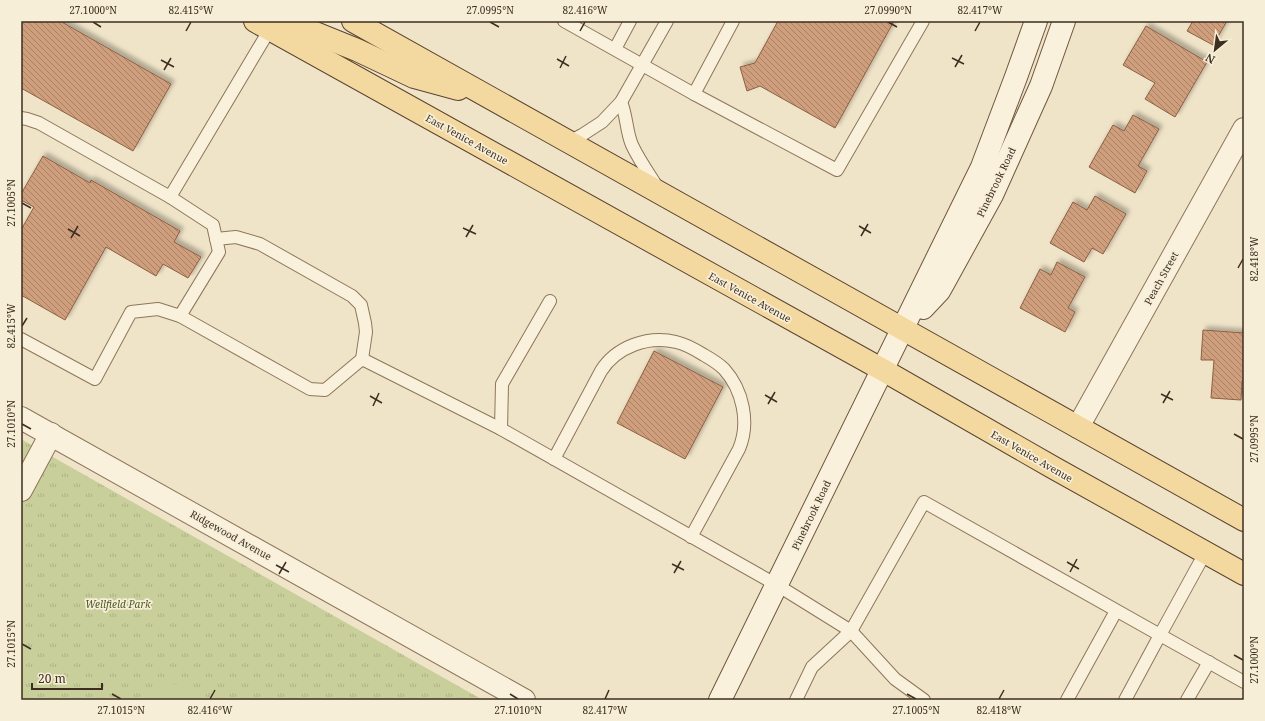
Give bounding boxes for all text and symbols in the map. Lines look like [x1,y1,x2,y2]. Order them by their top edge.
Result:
text: 27.1000°N [69,3,117,17]
text: 82.415°W [169,3,214,17]
text: 27.0995°N [466,3,514,17]
text: 82.416°W [563,3,608,17]
text: 27.0990°N [864,3,912,17]
text: 82.417°W [958,3,1003,17]
north arrow [1195,30,1235,70]
text: N [1202,50,1217,68]
street label: East Venice Avenue [423,111,511,167]
street label: Pinebrook Road [973,145,1019,219]
text: 27.1005°N [4,179,18,227]
text: 82.418°W [1247,236,1261,281]
street label: Peach Street [1141,248,1182,307]
street label: East Venice Avenue [706,269,794,325]
text: 82.415°W [4,303,18,348]
text: 27.1010°N [4,400,18,448]
text: 27.0995°N [1247,415,1261,463]
street label: East Venice Avenue [989,427,1075,485]
street label: Pinebrook Road [788,478,834,552]
street label: Ridgewood Avenue [188,507,274,563]
park label: Wellfield Park [85,597,151,611]
text: 27.1015°N [4,620,18,668]
text: 27.1000°N [1247,636,1261,684]
scale bar [32,665,102,691]
text: 20 m [38,670,66,687]
text: 27.1015°N [97,703,145,717]
text: 82.416°W [188,703,233,717]
text: 27.1010°N [494,703,542,717]
text: 82.417°W [583,703,628,717]
text: 27.1005°N [892,703,940,717]
text: 82.418°W [977,703,1022,717]

